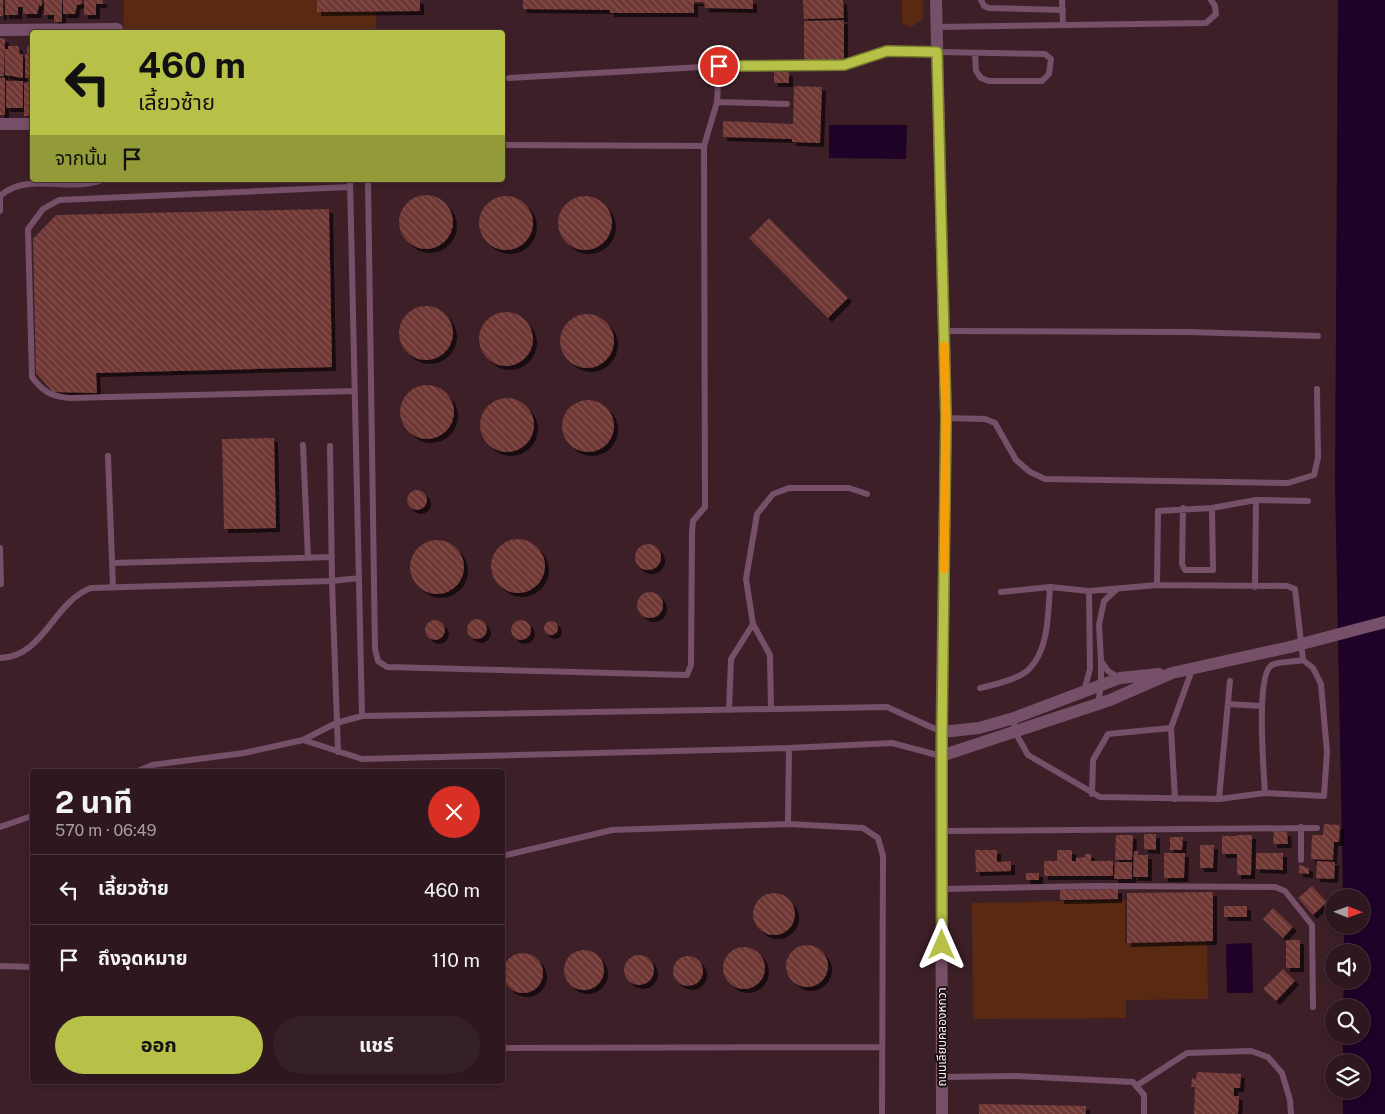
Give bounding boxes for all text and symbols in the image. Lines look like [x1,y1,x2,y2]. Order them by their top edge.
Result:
text: 460 m [138,45,246,86]
pin [698,45,740,87]
icon: left [55,50,120,115]
icon: arrive [705,52,733,80]
text: เลี้ยวซ้าย [138,89,215,115]
icon: arrive [118,145,146,173]
text: จากนั้น [55,147,108,169]
text: 2 นาที [55,784,133,820]
button: close [428,786,480,838]
text: 570 m · 06:49 [55,821,157,840]
icon: left [55,876,83,904]
text: เลี้ยวซ้าย [98,877,169,899]
text: 460 m [424,879,480,901]
north arrow [1325,889,1370,934]
map controls [1325,889,1370,1099]
position arrow [915,918,967,970]
button: sound [1325,944,1370,989]
icon: arrive [55,946,83,974]
text: ถึงจุดหมาย [98,947,188,969]
text: 110 m [432,949,480,971]
street label: ถนนเลียบคลองหกวา [935,987,949,1087]
button: search [1325,999,1370,1044]
button: ออก [55,1016,263,1074]
button: แชร์ [273,1016,480,1074]
button: layers [1325,1054,1370,1099]

